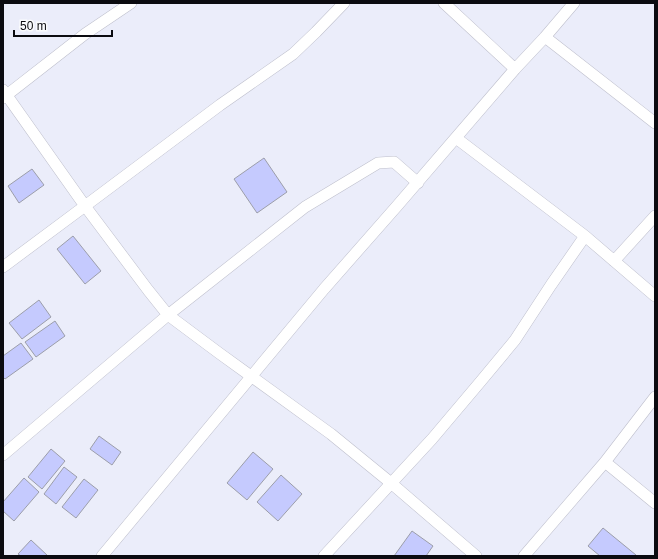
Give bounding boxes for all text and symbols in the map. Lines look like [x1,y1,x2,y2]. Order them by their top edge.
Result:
scale bar [14,12,112,38]
text: 50 m [20,19,47,33]

